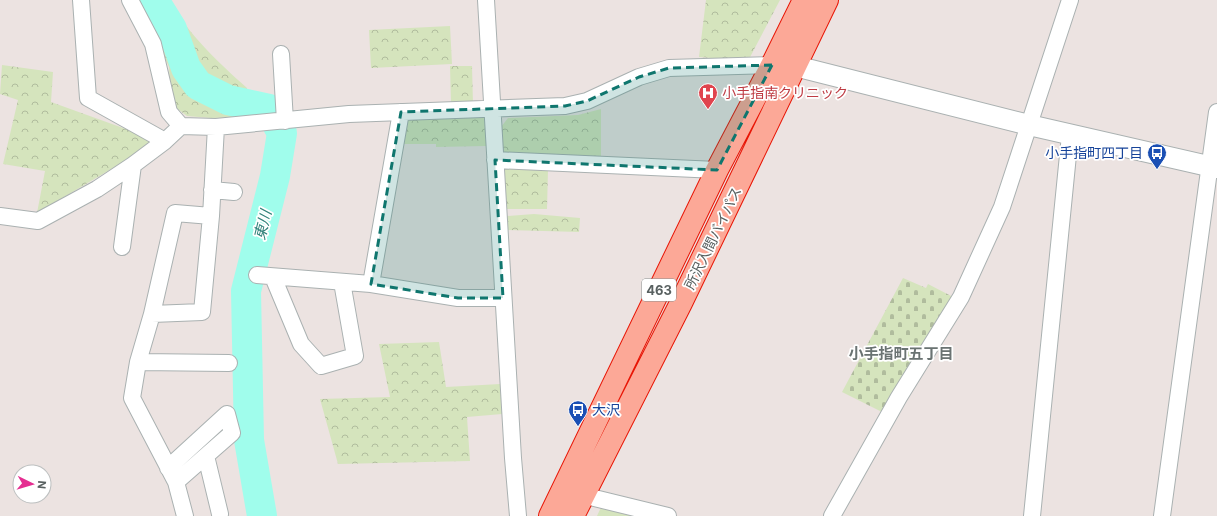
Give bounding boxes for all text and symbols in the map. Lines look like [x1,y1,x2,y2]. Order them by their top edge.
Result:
hospital icon: 小手指南クリニック [697,82,719,110]
place label: 小手指南クリニック [722,84,848,101]
bus stop icon: 小手指町四丁目 [1146,142,1168,170]
place label: 小手指町四丁目 [1045,144,1143,161]
street label: 所沢入間バイパス [680,184,745,292]
water label: 東川 [250,206,276,242]
road number: 463 [642,279,676,301]
district label: 小手指町五丁目 [848,344,954,363]
bus stop icon: 大沢 [567,399,589,427]
place label: 大沢 [592,401,620,418]
north arrow [12,464,52,504]
text: N [35,480,49,490]

